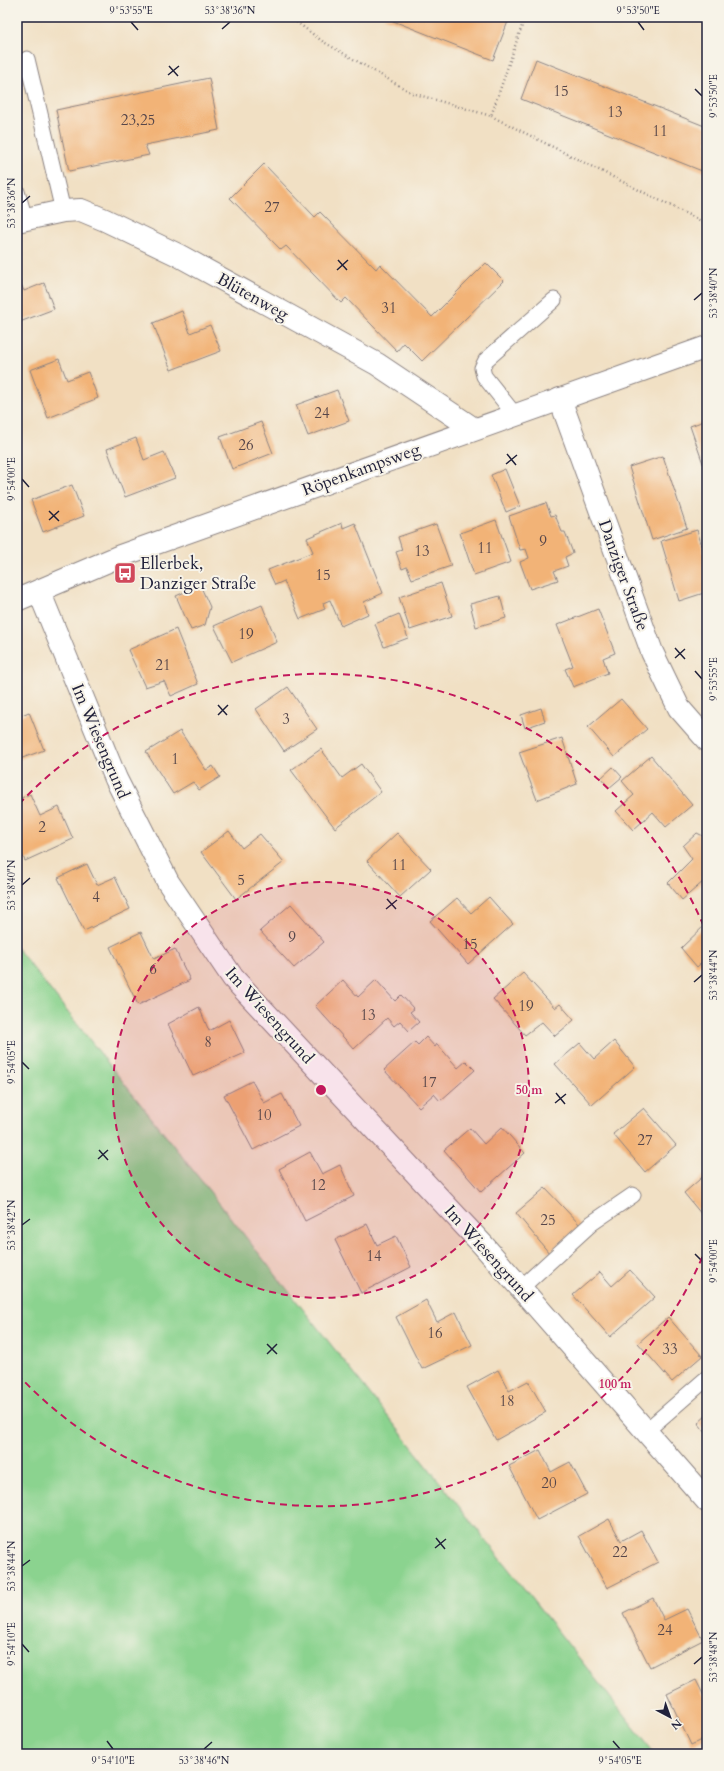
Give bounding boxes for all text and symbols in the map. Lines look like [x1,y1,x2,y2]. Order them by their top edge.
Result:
text: 9°53'55"E [109,4,153,18]
text: 53°38'36"N [205,4,256,18]
text: 9°53'50"E [616,4,660,18]
text: 9°53'50"E [707,74,721,118]
house number: 15 [553,81,569,101]
house number: 13 [607,102,623,122]
house number: 23,25 [121,110,155,130]
house number: 11 [652,121,668,141]
text: 53°38'36"N [5,177,19,228]
house number: 27 [264,197,280,217]
street label: Blütenweg [213,267,293,326]
text: 53°38'40"N [707,267,721,318]
house number: 31 [381,298,397,318]
house number: 24 [314,403,330,423]
house number: 26 [238,435,254,455]
street label: Röpenkampsweg [299,437,424,501]
text: 9°54'00"E [5,457,19,501]
street label: Danziger Straße [593,517,654,634]
house number: 9 [539,531,547,551]
house number: 11 [477,538,493,558]
house number: 13 [414,541,430,561]
place label: Ellerbek, Danziger Straße [140,552,257,595]
bus stop icon: Ellerbek, Danziger Straße [112,560,138,586]
house number: 15 [315,565,331,585]
house number: 19 [238,624,254,644]
house number: 21 [155,655,171,675]
text: 9°53'55"E [707,657,721,701]
street label: Im Wiesengrund [66,680,135,802]
house number: 3 [282,709,290,729]
house number: 1 [171,749,179,769]
house number: 2 [38,817,46,837]
house number: 11 [391,855,407,875]
text: 53°38'40"N [5,859,19,910]
house number: 5 [237,870,245,890]
house number: 4 [92,887,100,907]
house number: 9 [288,927,296,947]
house number: 15 [462,934,478,954]
text: 53°38'44"N [707,949,721,1000]
house number: 6 [149,959,157,979]
street label: Im Wiesengrund [220,962,319,1069]
house number: 19 [518,996,534,1016]
house number: 13 [360,1005,376,1025]
house number: 8 [204,1032,212,1052]
text: 9°54'05"E [5,1040,19,1084]
house number: 17 [421,1072,437,1092]
text: 50 m [516,1082,543,1098]
centre of rings [314,1083,328,1097]
house number: 10 [256,1105,272,1125]
house number: 27 [637,1130,653,1150]
house number: 12 [310,1175,326,1195]
text: 53°38'42"N [5,1199,19,1250]
street label: Im Wiesengrund [439,1200,538,1307]
house number: 25 [540,1210,556,1230]
text: 9°54'00"E [707,1239,721,1283]
house number: 14 [366,1246,382,1266]
house number: 16 [427,1323,443,1343]
house number: 33 [662,1339,678,1359]
text: 100 m [599,1376,632,1392]
house number: 18 [499,1391,515,1411]
house number: 20 [541,1473,557,1493]
text: 53°38'44"N [5,1540,19,1591]
house number: 22 [612,1542,628,1562]
house number: 24 [657,1620,673,1640]
text: 9°54'10"E [5,1622,19,1666]
text: 53°38'48"N [707,1631,721,1682]
north arrow [650,1697,690,1737]
text: N [667,1715,685,1733]
text: 9°54'10"E [91,1754,135,1768]
text: 53°38'46"N [179,1754,230,1768]
text: 9°54'05"E [598,1754,642,1768]

